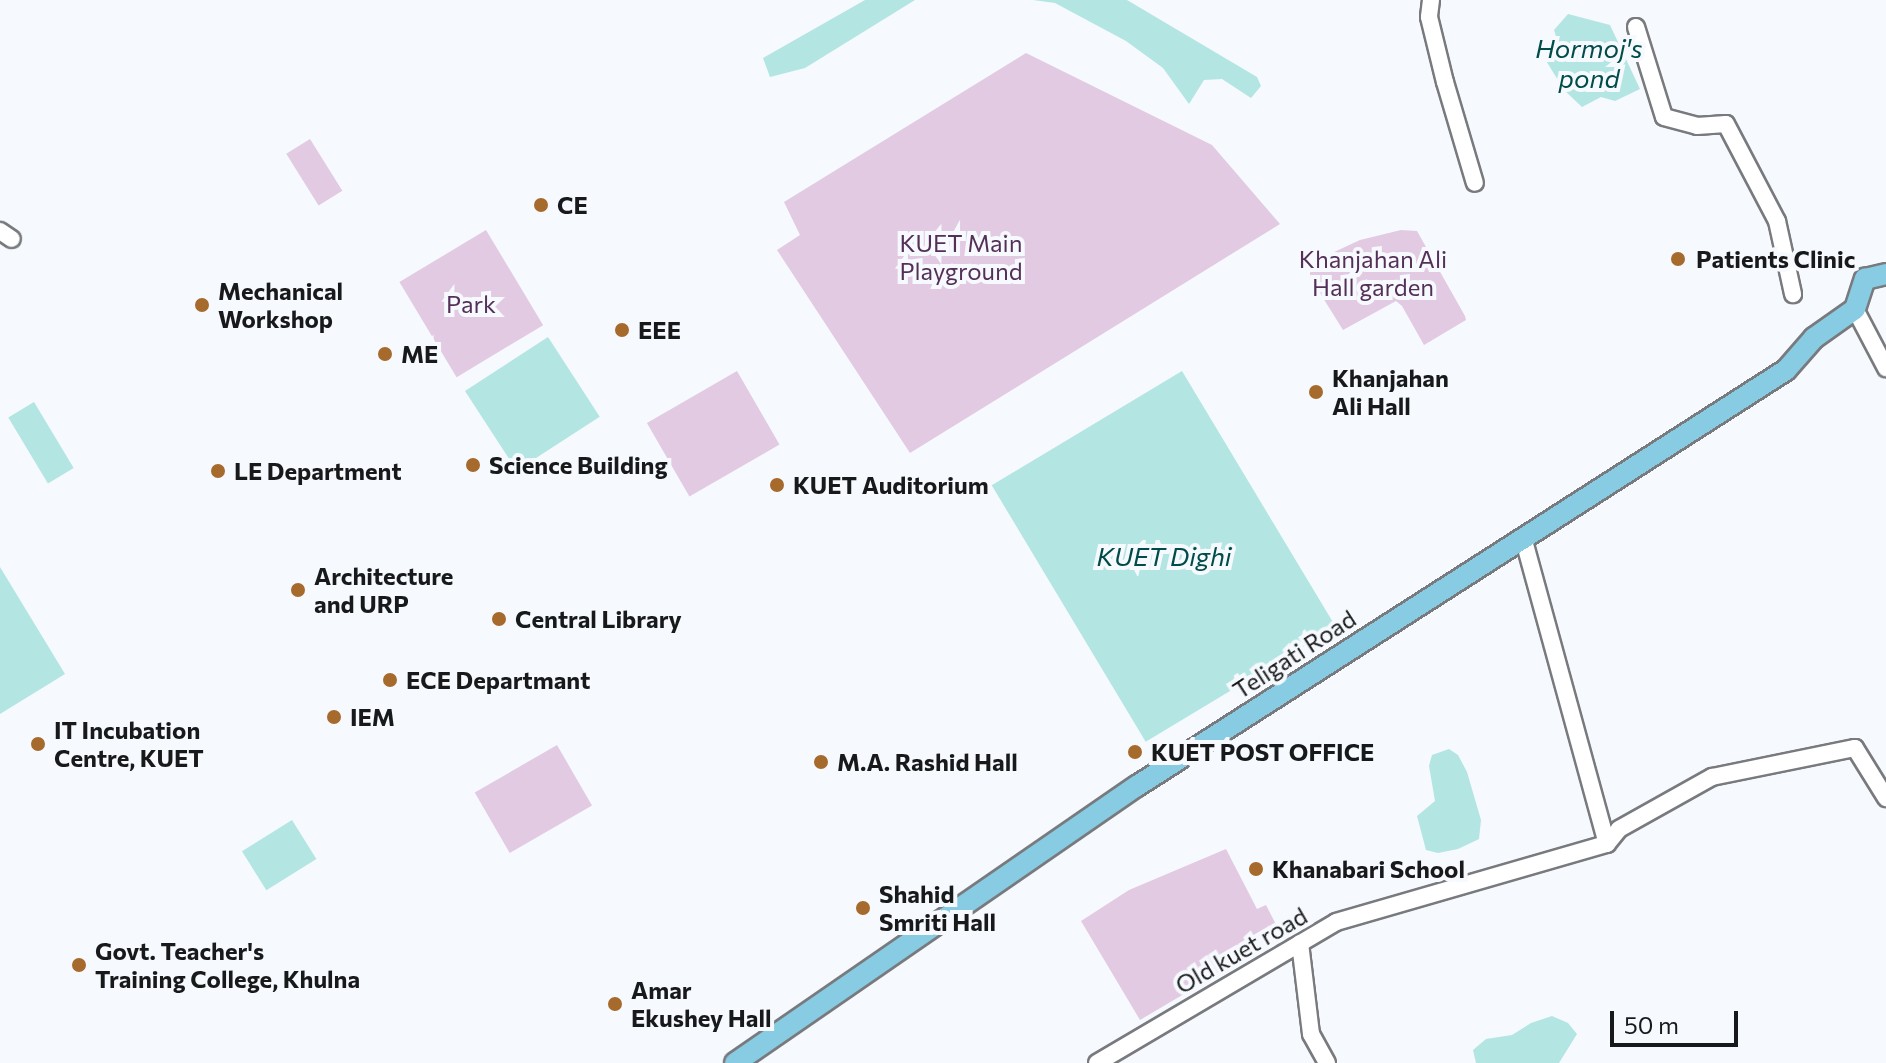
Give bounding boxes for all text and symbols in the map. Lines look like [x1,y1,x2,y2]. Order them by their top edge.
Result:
water label: Hormoj's pond [1535,32,1643,94]
place label: CE [557,191,588,219]
marker: CE [532,196,550,214]
park label: KUET Main Playground [899,229,1023,285]
park label: Khanjahan Ali Hall garden [1299,245,1447,301]
place label: Patients Clinic [1696,245,1855,273]
marker: Patients Clinic [1667,248,1689,270]
place label: Mechanical Workshop [218,277,343,333]
park label: Park [446,290,496,318]
marker: Mechanical Workshop [193,296,211,314]
place label: EEE [638,316,681,344]
marker: EEE [613,321,631,339]
place label: ME [401,340,438,368]
marker: ME [376,345,394,363]
place label: Khanjahan Ali Hall [1332,364,1449,420]
marker: Khanjahan Ali Hall [1307,383,1325,401]
place label: Science Building [489,451,668,479]
marker: Science Building [464,456,482,474]
place label: LE Department [234,457,402,485]
marker: LE Department [209,462,227,480]
place label: KUET Auditorium [793,471,989,499]
marker: KUET Auditorium [768,476,786,494]
water label: KUET Dighi [1096,540,1232,572]
place label: Architecture and URP [314,562,453,618]
marker: Architecture and URP [289,581,307,599]
street label: Teligati Road [1227,604,1361,704]
place label: Central Library [515,605,682,633]
marker: Central Library [490,610,508,628]
place label: ECE Departmant [406,666,590,694]
marker: ECE Departmant [381,671,399,689]
place label: IEM [350,703,395,731]
marker: IEM [325,708,343,726]
place label: IT Incubation Centre, KUET [54,716,204,772]
marker: IT Incubation Centre, KUET [29,735,47,753]
place label: KUET POST OFFICE [1151,738,1374,766]
marker: KUET POST OFFICE [1126,743,1144,761]
place label: M.A. Rashid Hall [837,748,1018,776]
marker: M.A. Rashid Hall [812,753,830,771]
place label: Khanabari School [1272,855,1465,883]
marker: Khanabari School [1247,860,1265,878]
place label: Shahid Smriti Hall [879,880,996,936]
marker: Shahid Smriti Hall [854,899,872,917]
street label: Old kuet road [1170,901,1312,999]
place label: Govt. Teacher's Training College, Khulna [95,937,360,993]
marker: Govt. Teacher's Training College, Khulna [70,956,88,974]
place label: Amar Ekushey Hall [631,976,772,1032]
marker: Amar Ekushey Hall [606,995,624,1013]
scale bar [1614,995,1742,1045]
text: 50 m [1624,1010,1679,1039]

